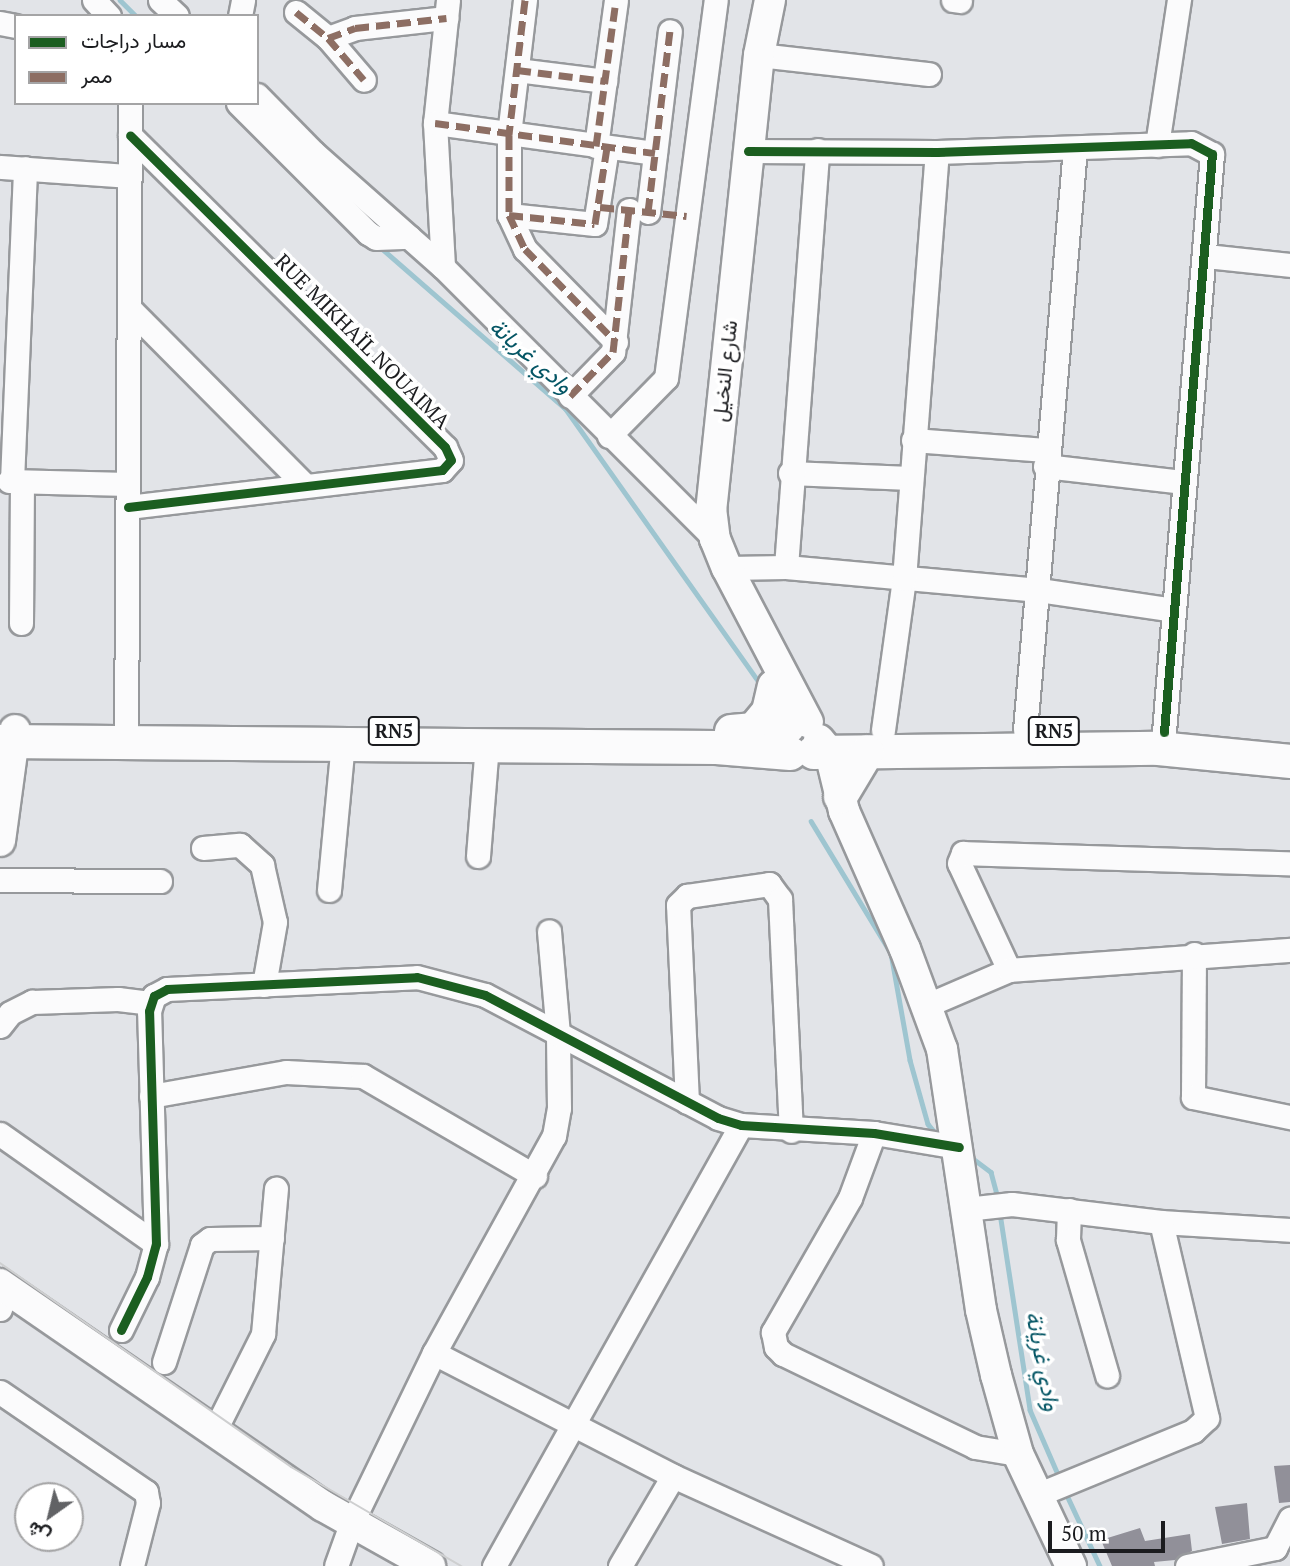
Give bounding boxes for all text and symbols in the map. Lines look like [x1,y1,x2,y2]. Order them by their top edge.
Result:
legend [14,14,259,105]
text: مسار دراجات [81,26,186,54]
text: ممر [81,61,112,89]
street label: RUE MIKHAÏL NOUAIMA [270,248,456,434]
water label: وادي غريانة [484,312,578,400]
street label: شارع النخيل [706,319,742,423]
road number: RN5 [368,716,420,746]
road number: RN5 [1028,716,1080,746]
water label: وادي غريانة [1020,1309,1066,1413]
north arrow [14,1482,84,1552]
scale bar [1052,1506,1169,1550]
text: ش [22,1516,55,1550]
text: 50 m [1061,1519,1107,1547]

